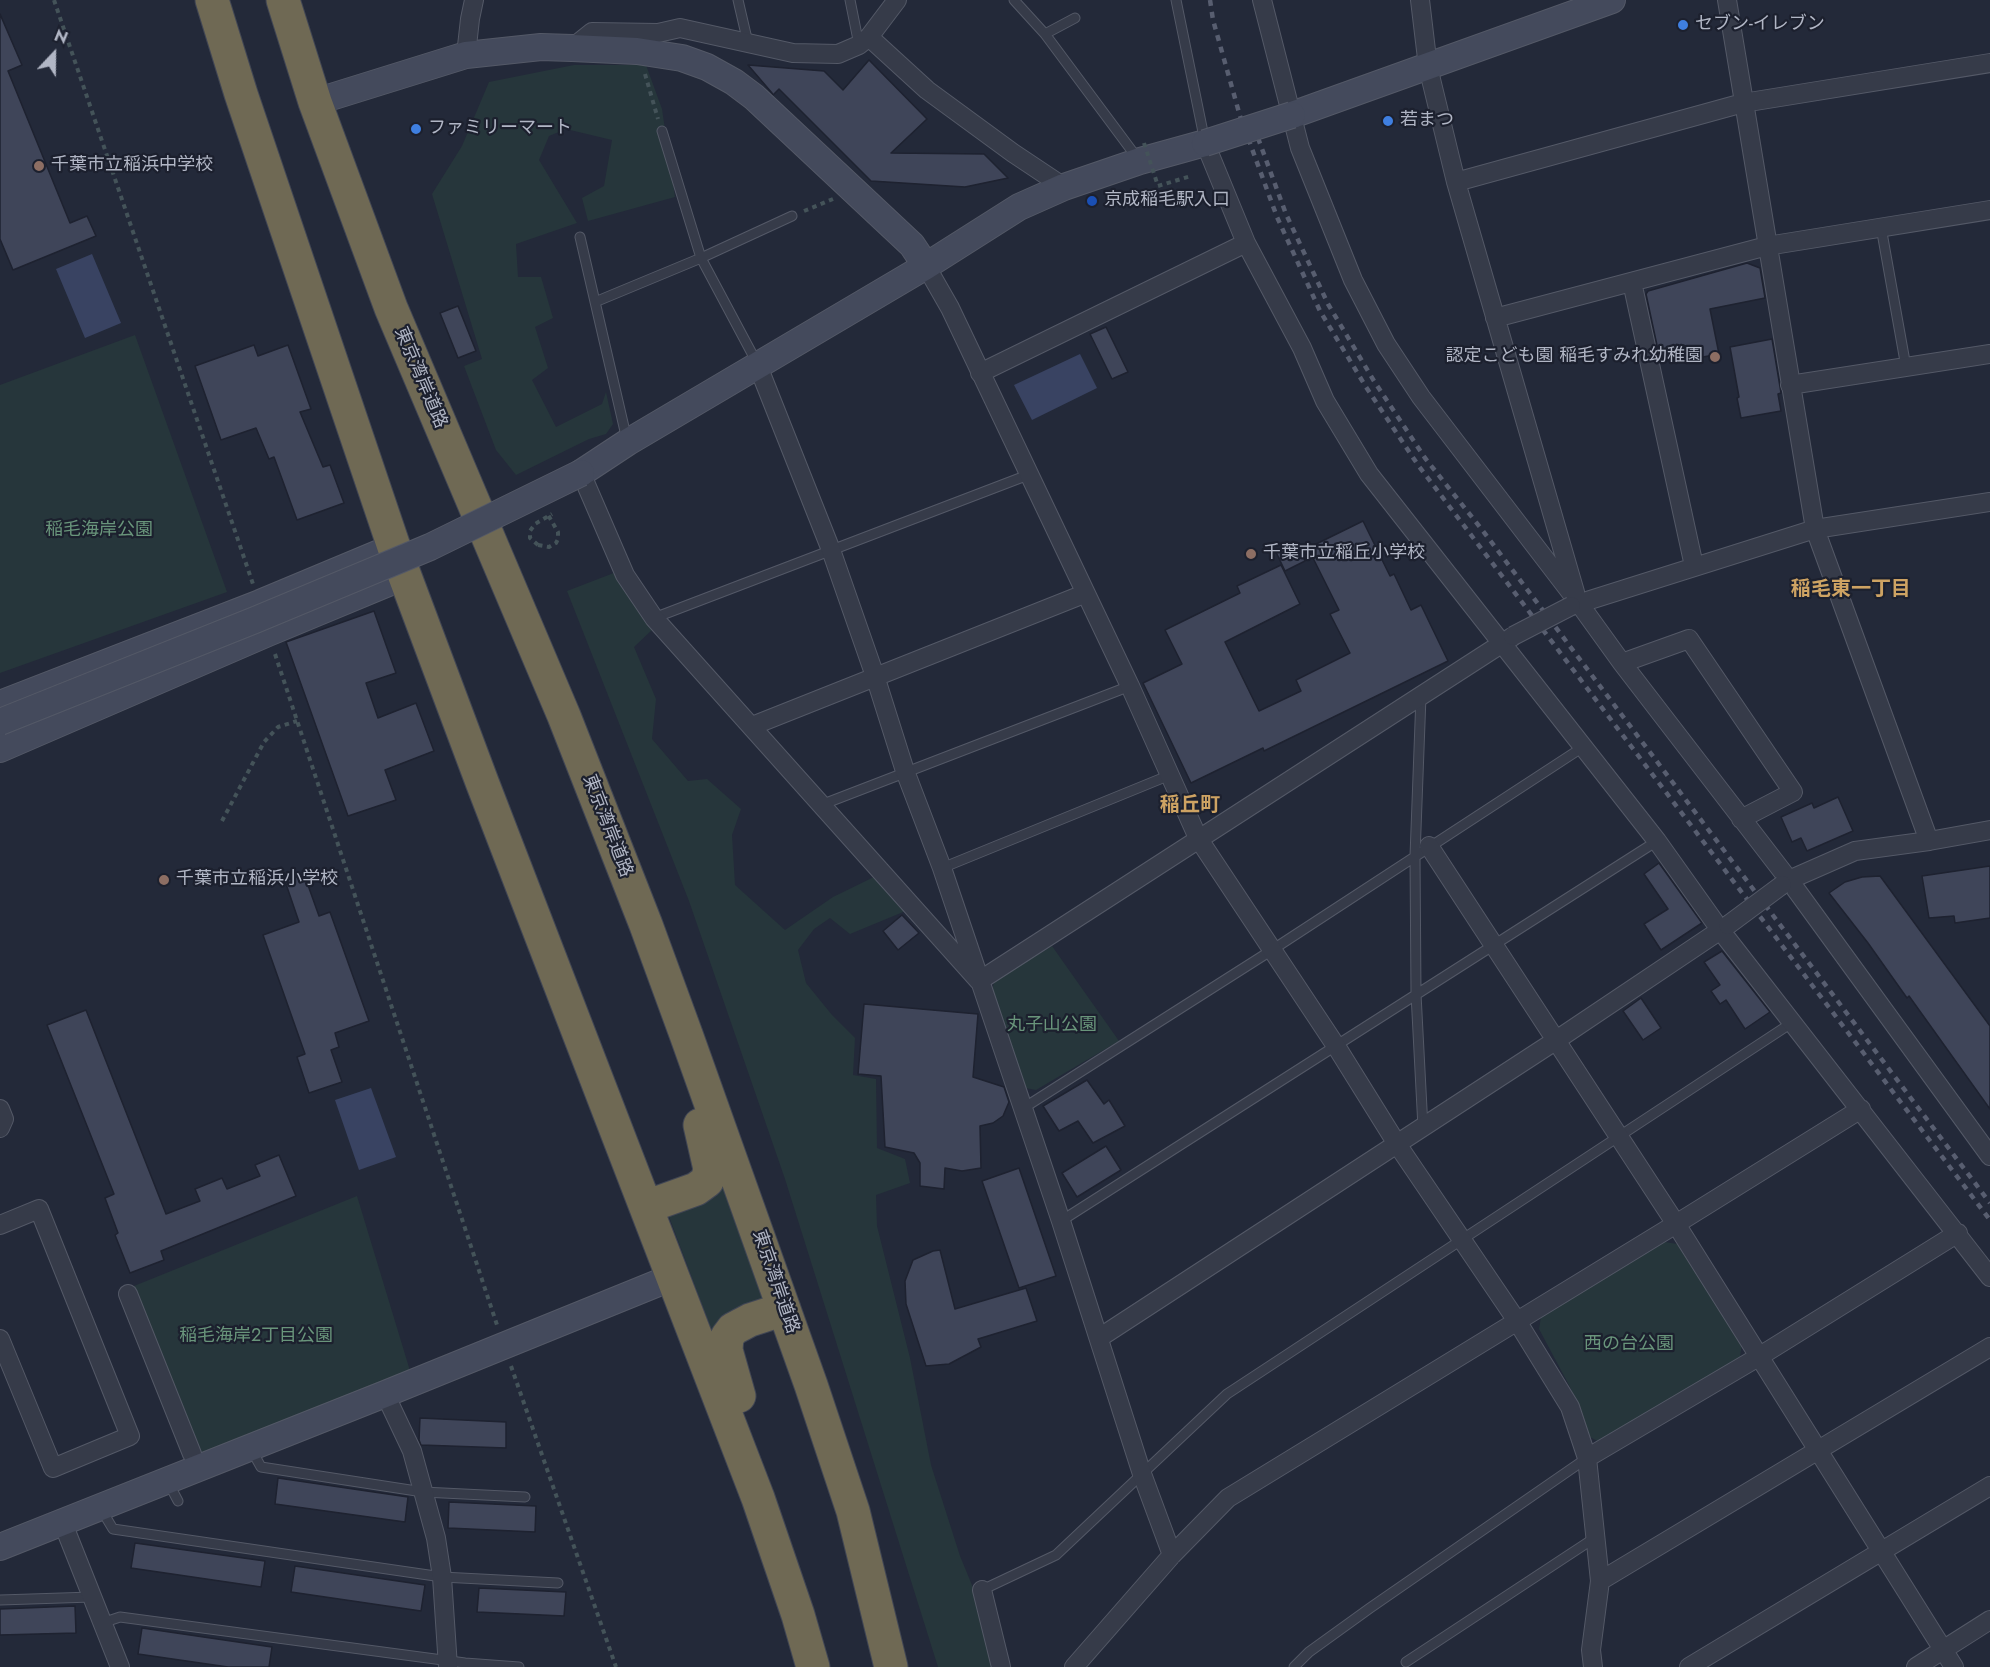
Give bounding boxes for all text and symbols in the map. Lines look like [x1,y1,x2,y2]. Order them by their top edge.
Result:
place label: セブン-イレブン [1695,14,1825,36]
marker: セブン-イレブン [1676,18,1690,32]
north arrow [24,24,84,84]
text: N [51,24,71,50]
place label: 若まつ [1400,110,1454,132]
marker: 若まつ [1381,114,1395,128]
place label: ファミリーマート [428,118,572,140]
marker: ファミリーマート [409,122,423,136]
place label: 千葉市立稲浜中学校 [51,155,213,177]
marker: 千葉市立稲浜中学校 [32,159,46,173]
place label: 京成稲毛駅入口 [1104,190,1230,212]
marker: 京成稲毛駅入口 [1085,194,1099,208]
street label: 東京湾岸道路 [389,324,451,432]
place label: 認定こども園 稲毛すみれ幼稚園 [1446,346,1703,368]
marker: 認定こども園 稲毛すみれ幼稚園 [1708,350,1722,364]
park label: 稲毛海岸公園 [45,520,153,542]
place label: 千葉市立稲丘小学校 [1263,543,1425,565]
marker: 千葉市立稲丘小学校 [1244,547,1258,561]
district label: 稲毛東一丁目 [1791,578,1911,602]
street label: 東京湾岸道路 [578,772,636,880]
district label: 稲丘町 [1160,794,1220,818]
place label: 千葉市立稲浜小学校 [176,869,338,891]
marker: 千葉市立稲浜小学校 [157,873,171,887]
park label: 丸子山公園 [1007,1015,1097,1037]
street label: 東京湾岸道路 [747,1227,803,1337]
park label: 稲毛海岸2丁目公園 [179,1326,333,1348]
park label: 西の台公園 [1584,1334,1674,1356]

